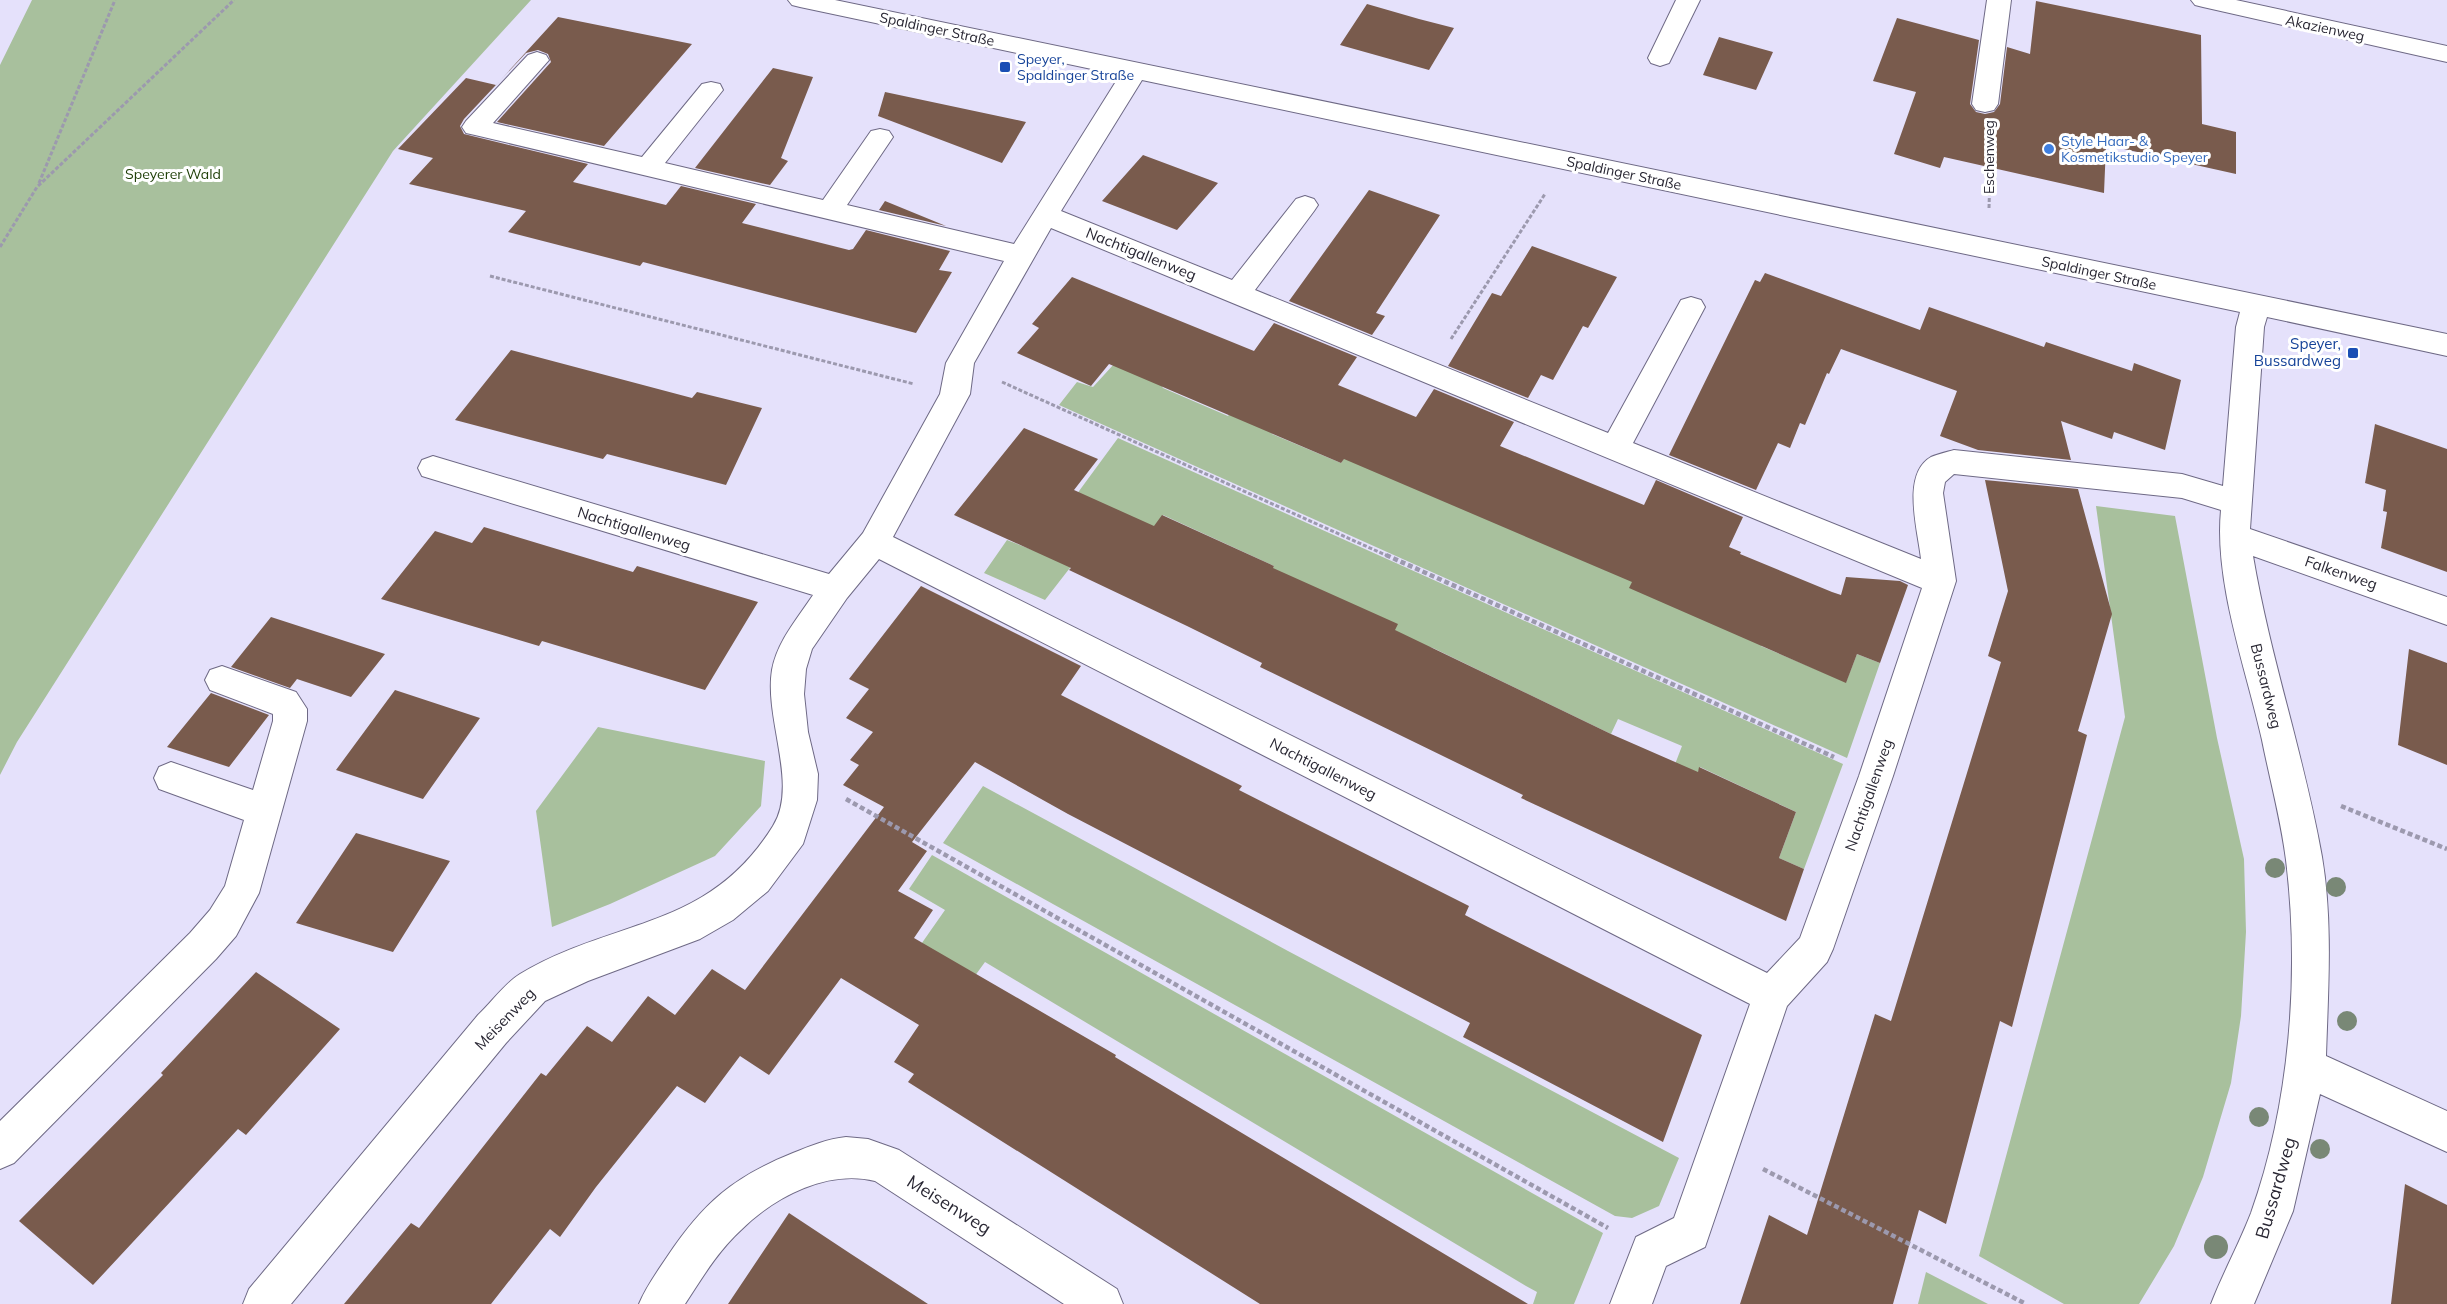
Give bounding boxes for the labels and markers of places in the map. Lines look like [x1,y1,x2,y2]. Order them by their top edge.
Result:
place label: Speyer, Spaldinger Straße [1017,50,1134,84]
marker: Speyer, Spaldinger Straße [998,60,1012,74]
place label: Style Haar- & Kosmetikstudio Speyer [2061,132,2209,166]
marker: Style Haar- & Kosmetikstudio Speyer [2042,142,2056,156]
place label: Speyer, Bussardweg [2254,334,2341,370]
marker: Speyer, Bussardweg [2346,346,2360,360]

